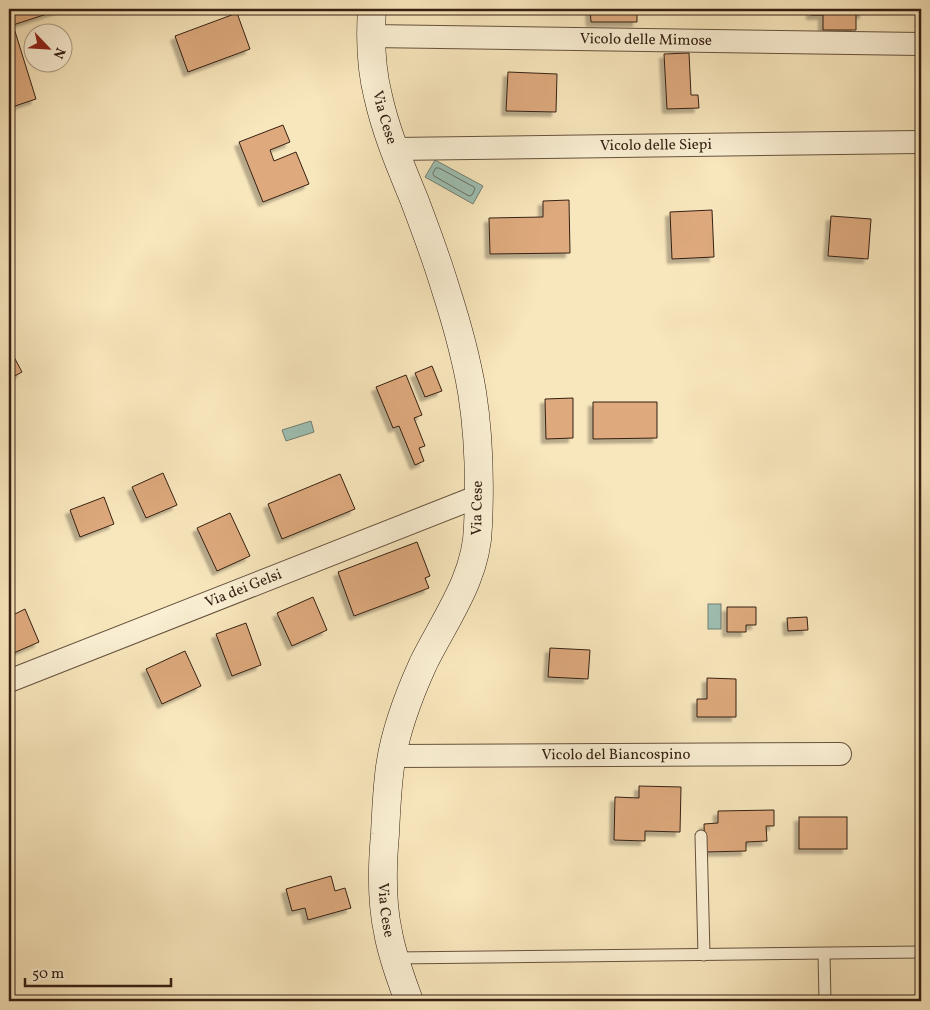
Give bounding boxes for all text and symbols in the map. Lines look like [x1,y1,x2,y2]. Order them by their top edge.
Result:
north arrow [22,22,72,72]
street label: Vicolo delle Mimose [580,29,712,51]
text: N [48,44,69,61]
street label: Via Cese [367,89,402,147]
street label: Vicolo delle Siepi [600,134,712,157]
street label: Via Cese [467,480,489,536]
street label: Via dei Gelsi [202,564,285,613]
street label: Vicolo del Biancospino [542,744,690,766]
street label: Via Cese [372,882,399,939]
scale bar [25,955,171,987]
text: 50 m [32,964,64,985]

